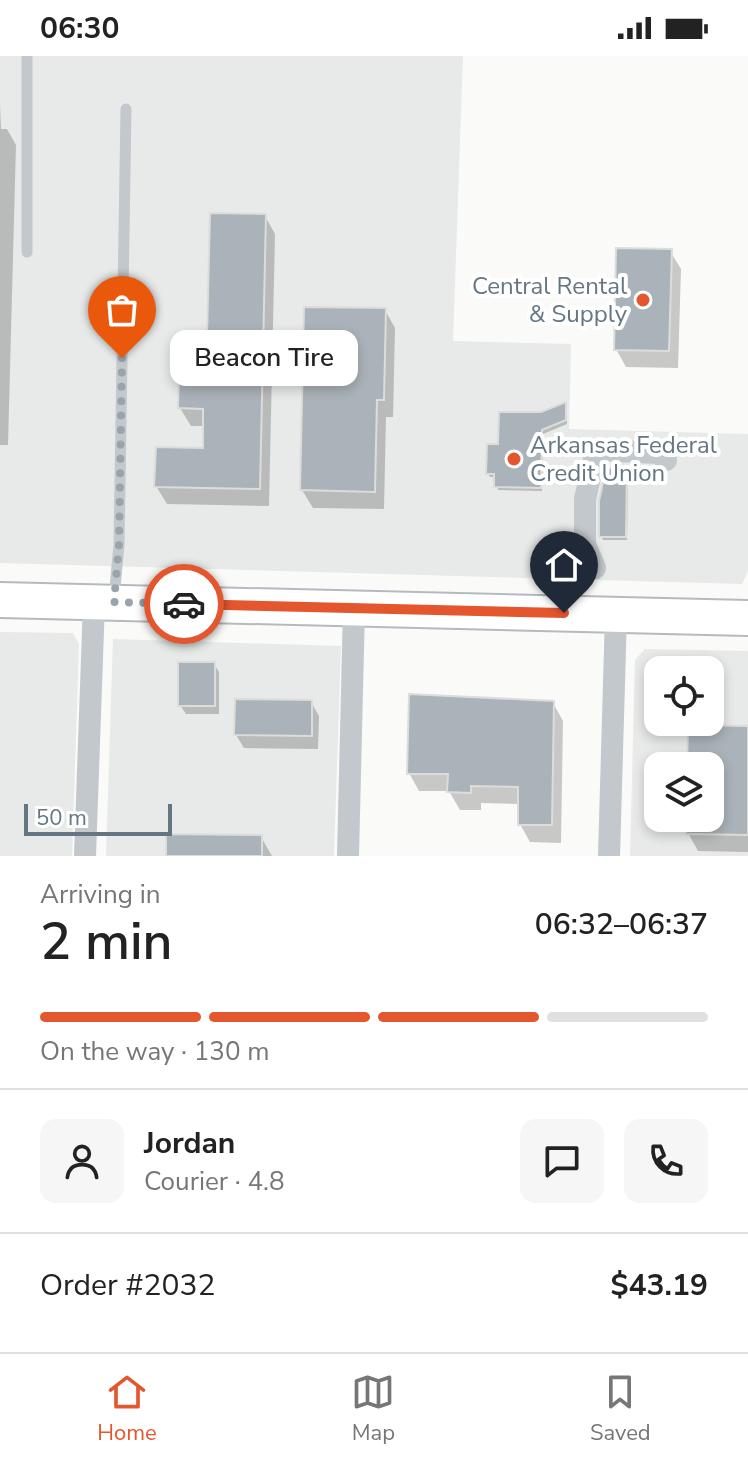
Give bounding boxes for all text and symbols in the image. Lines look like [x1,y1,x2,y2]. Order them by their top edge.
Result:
text: 06:30 [40,8,119,49]
place label: Central Rental & Supply [472,270,628,330]
pin [88,276,156,358]
icon: bag [100,288,144,332]
marker: Central Rental & Supply [634,291,652,309]
callout: Beacon Tire [170,330,358,386]
text: Beacon Tire [194,340,334,375]
place label: Arkansas Federal Credit Union [530,429,717,489]
marker: Arkansas Federal Credit Union [505,450,523,468]
pin [530,531,598,613]
icon: home [542,543,586,587]
courier [144,564,224,644]
icon: car [162,582,206,626]
map controls [644,656,724,832]
button: locate [644,656,724,736]
button: layers [644,752,724,832]
scale bar [24,800,172,836]
text: 50 m [36,803,87,833]
text: Arriving in [40,877,161,912]
text: 06:32–06:37 [535,904,708,945]
text: 2 min [40,906,173,977]
text: On the way · 130 m [40,1034,269,1069]
button: person [40,1119,124,1203]
button: chat [520,1119,604,1203]
button: phone [624,1119,708,1203]
text: Jordan [144,1123,235,1164]
text: Courier · 4.8 [144,1164,285,1199]
text: Order #2032 [40,1265,215,1306]
text: $43.19 [611,1265,708,1306]
tab: Home [97,1370,157,1448]
tab: Map [351,1370,395,1448]
tab: Saved [590,1370,651,1448]

